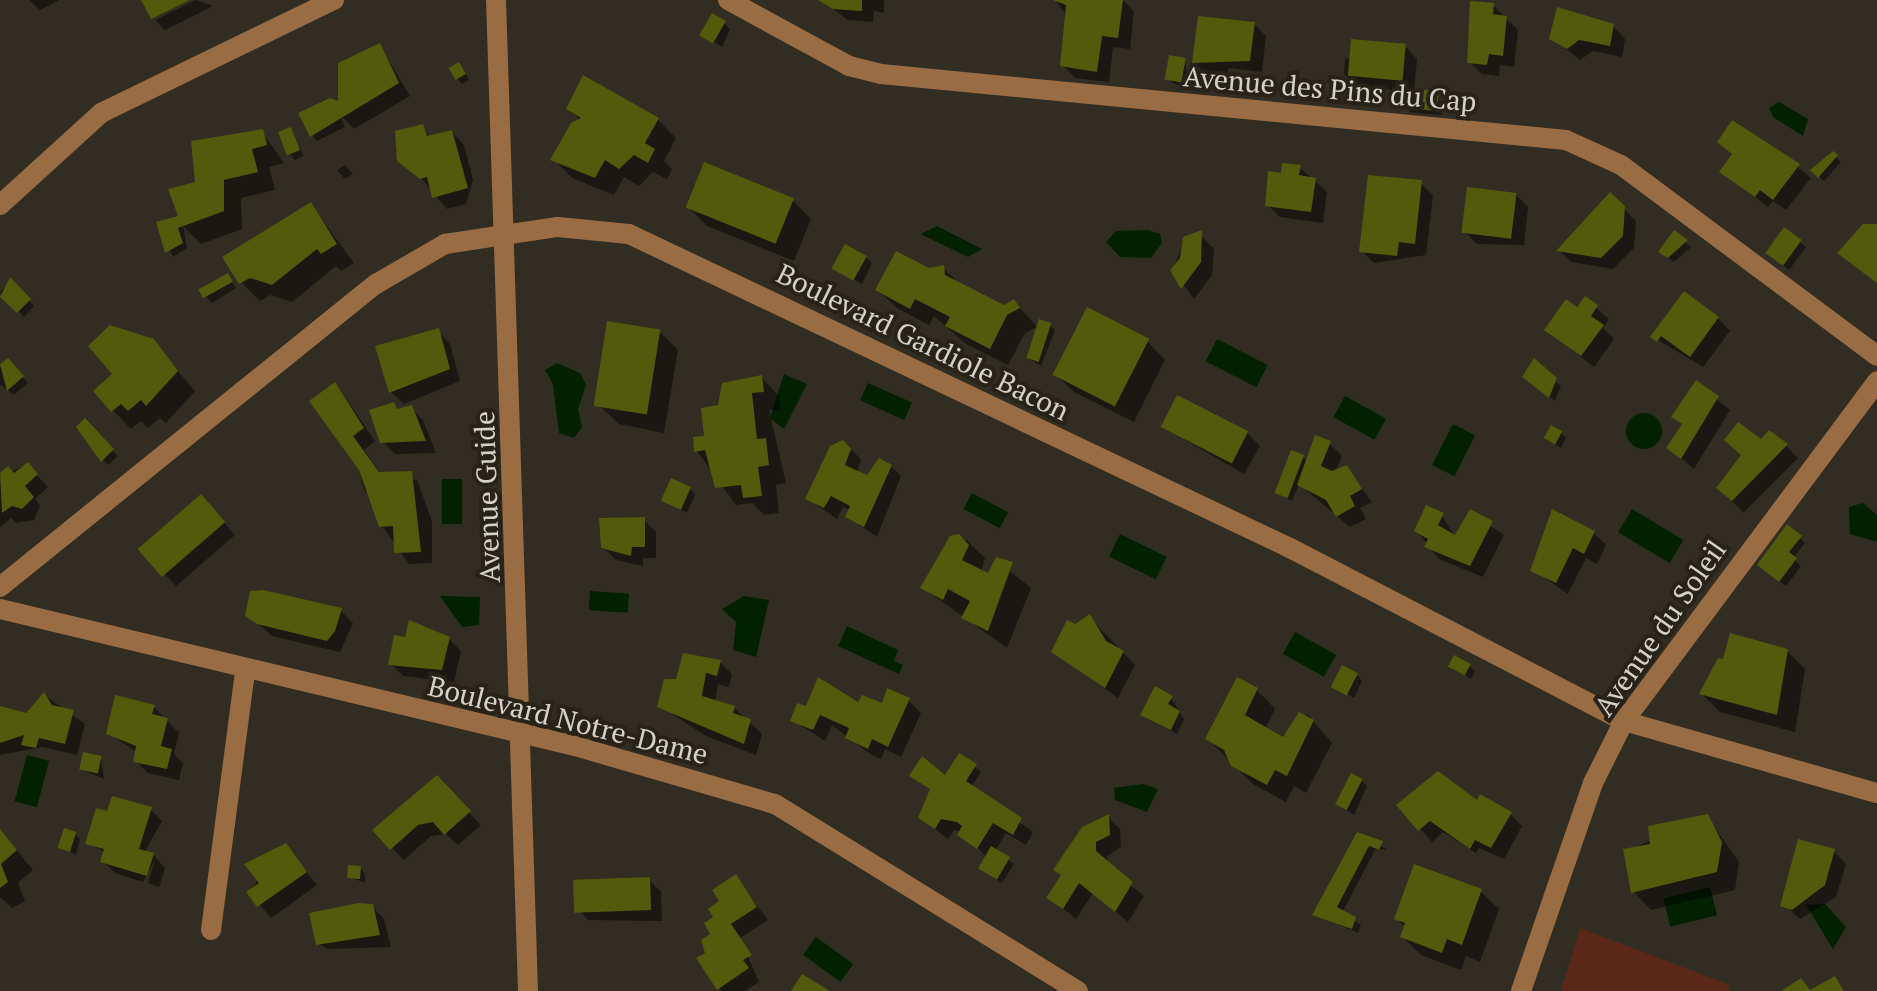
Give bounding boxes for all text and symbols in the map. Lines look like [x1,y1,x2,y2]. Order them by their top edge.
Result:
street label: Avenue des Pins du Cap [1182,59,1478,119]
street label: Boulevard Gardiole Bacon [771,257,1075,427]
street label: Avenue Guide [467,411,507,583]
street label: Avenue du Soleil [1587,534,1733,722]
street label: Boulevard Notre-Dame [425,669,711,771]

